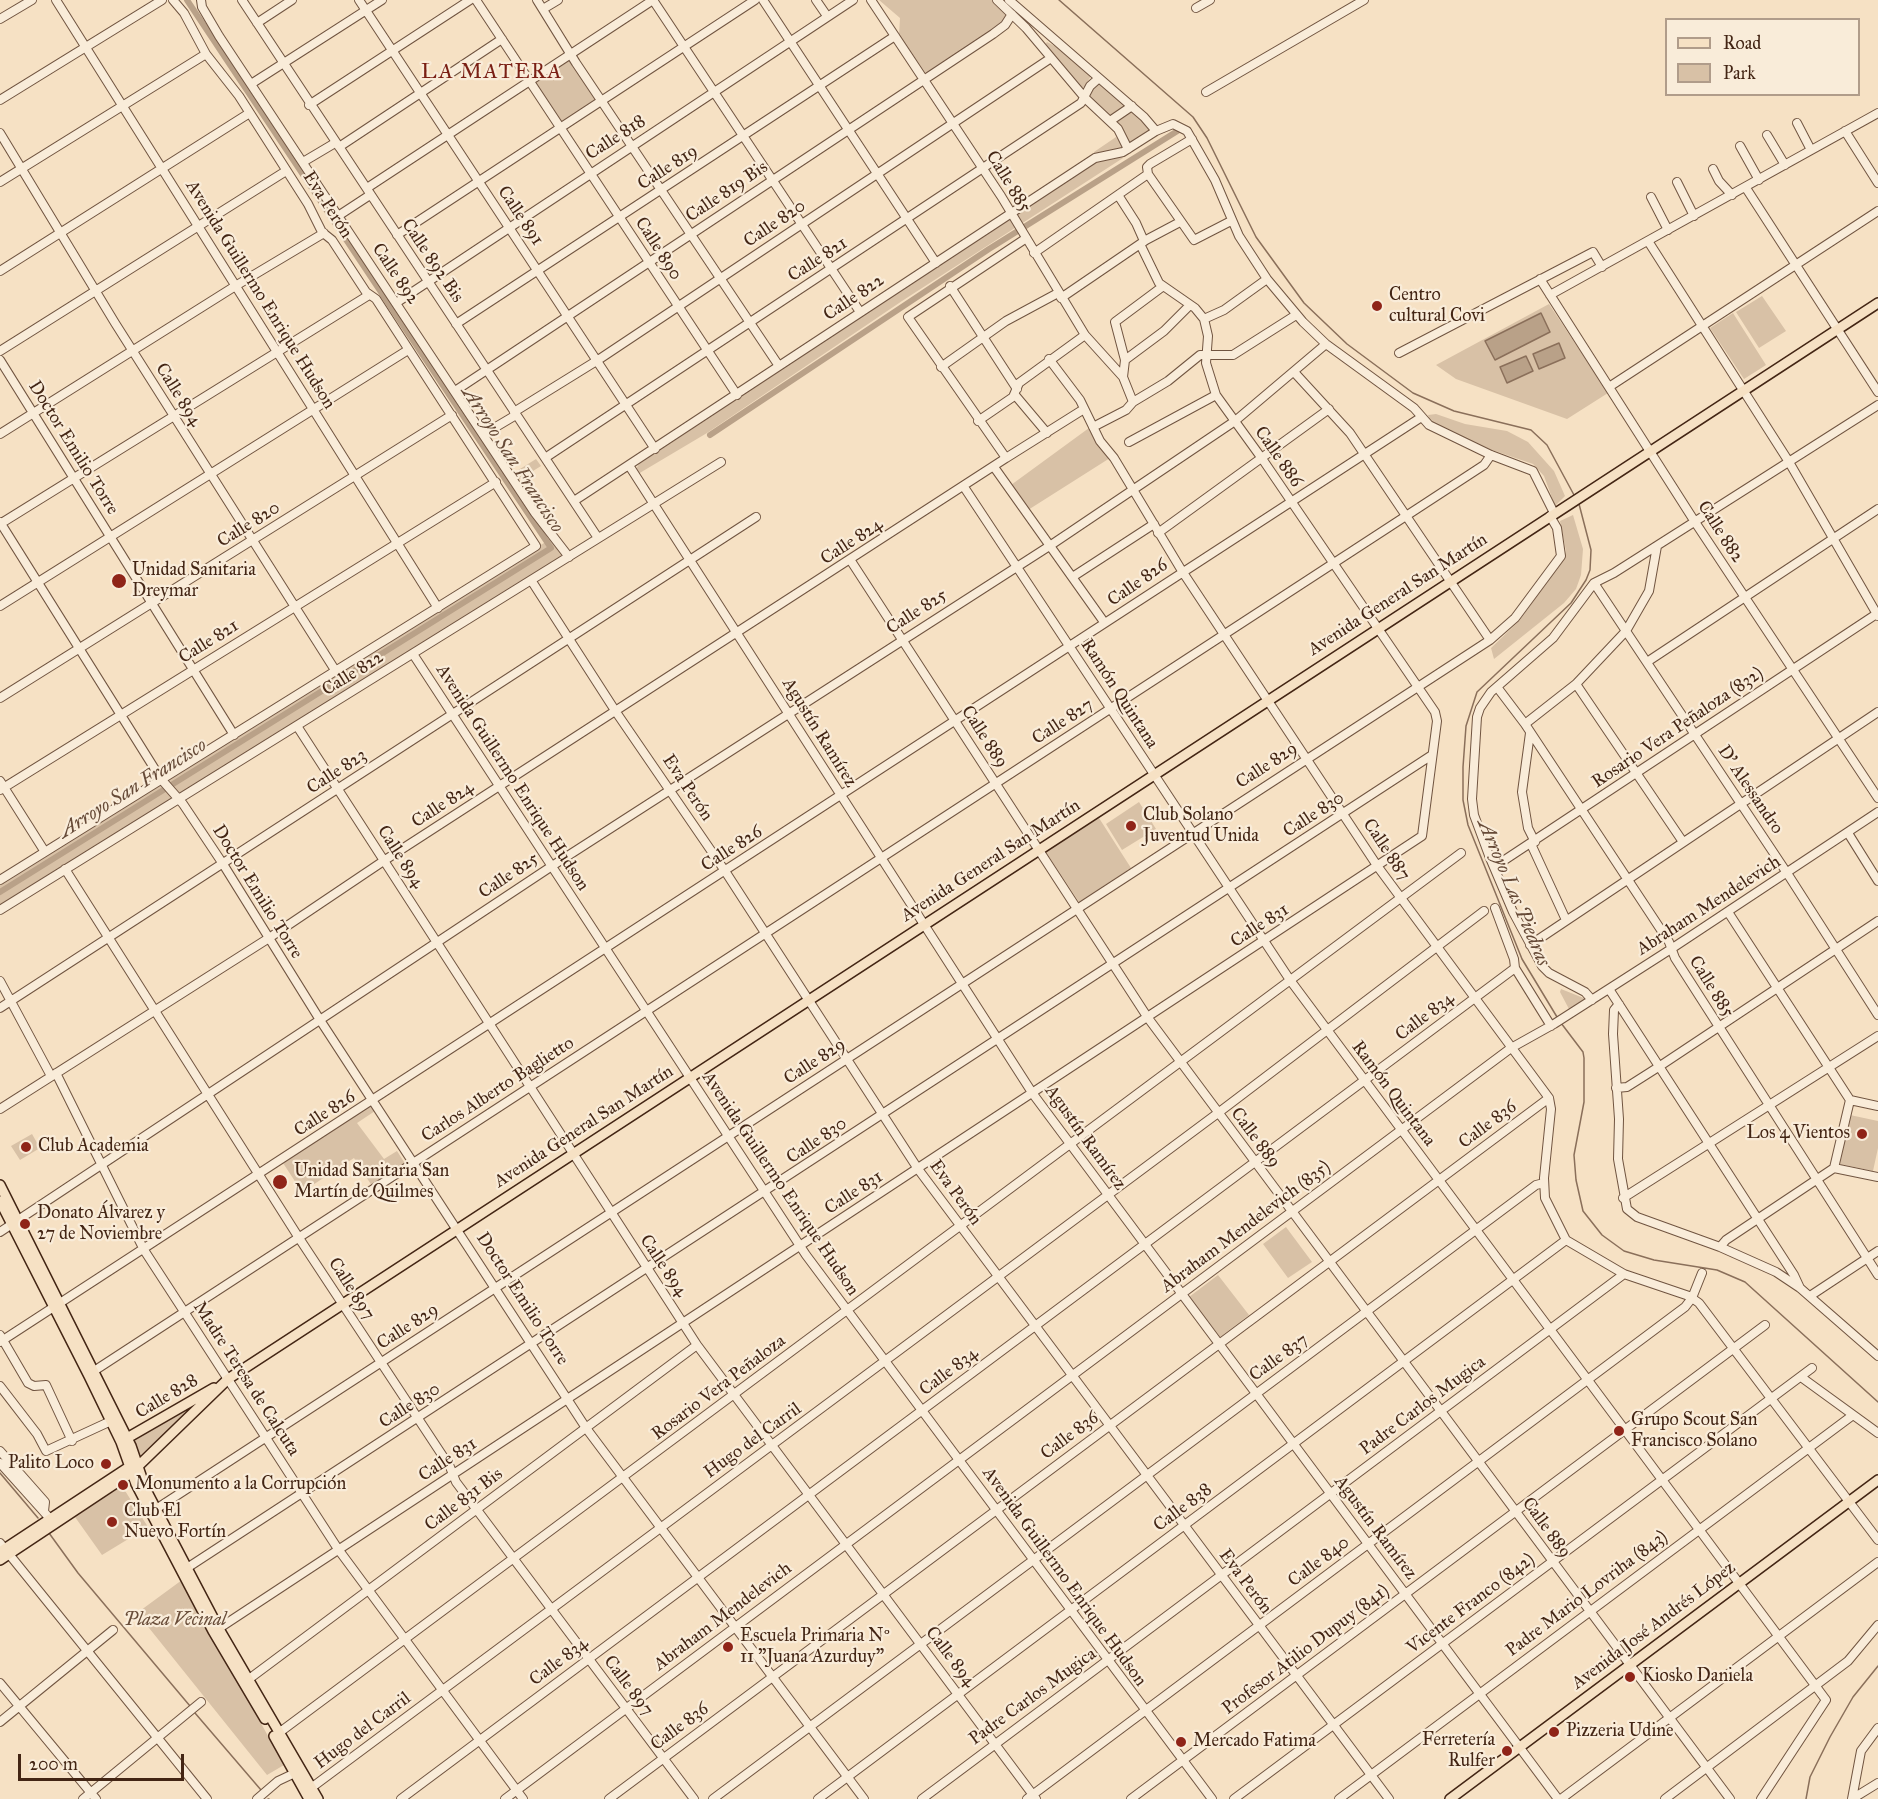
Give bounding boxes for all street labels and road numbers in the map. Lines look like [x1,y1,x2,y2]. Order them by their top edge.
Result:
street label: Calle 818 [582,111,650,165]
street label: Calle 819 [634,141,702,195]
street label: Calle 885 [981,147,1035,217]
street label: Calle 819 Bis [682,157,772,227]
street label: Eva Perón [297,167,357,243]
street label: Avenida Guillermo Enrique Hudson [180,177,340,413]
street label: Calle 891 [492,182,548,250]
street label: Calle 820 [740,196,810,252]
street label: Calle 890 [630,213,686,285]
street label: Calle 892 Bis [396,215,468,307]
street label: Calle 821 [784,233,852,287]
street label: Calle 892 [367,239,423,309]
street label: Calle 822 [820,270,888,326]
street label: Calle 894 [150,360,206,430]
street label: Doctor Emilio Torre [23,377,123,519]
street label: Calle 886 [1249,422,1307,492]
street label: Calle 820 [214,497,284,553]
street label: Calle 882 [1692,497,1748,567]
street label: Calle 824 [817,514,887,570]
street label: Avenida General San Martín [1304,529,1492,661]
street label: Calle 826 [1104,554,1172,612]
street label: Calle 825 [883,585,951,639]
street label: Calle 821 [175,615,243,669]
street label: Ramón Quintana [1076,635,1162,753]
street label: Calle 822 [318,647,388,701]
street label: Avenida Guillermo Enrique Hudson [431,661,593,895]
street label: Rosario Vera Peñaloza (832) [1588,663,1768,793]
street label: Agustín Ramírez [777,674,861,792]
street label: Calle 827 [1028,694,1098,750]
street label: Calle 889 [956,702,1012,772]
street label: Calle 829 [1232,738,1302,794]
street label: D' Alessandro [1712,742,1788,838]
street label: Calle 823 [303,745,371,799]
street label: Eva Perón [657,751,717,825]
street label: Calle 824 [408,777,478,833]
street label: Calle 830 [1280,787,1348,843]
street label: Avenida General San Martín [897,795,1085,927]
street label: Calle 887 [1358,815,1414,885]
street label: Doctor Emilio Torre [207,821,307,963]
street label: Calle 826 [697,821,767,877]
street label: Calle 894 [372,822,428,892]
street label: Calle 825 [475,848,543,904]
street label: Abraham Mendelevich [1633,851,1785,961]
street label: Calle 831 [1227,899,1293,953]
street label: Calle 885 [1684,952,1738,1022]
street label: Calle 834 [1391,988,1459,1046]
street label: Carlos Alberto Baglietto [418,1033,578,1147]
street label: Calle 829 [780,1034,850,1090]
street label: Ramón Quintana [1346,1037,1440,1151]
street label: Avenida General San Martín [490,1061,678,1193]
street label: Avenida Guillermo Enrique Hudson [697,1068,863,1300]
street label: Agustín Ramírez [1040,1081,1130,1195]
street label: Calle 826 [290,1086,360,1142]
street label: Calle 836 [1455,1096,1521,1154]
street label: Calle 889 [1225,1104,1285,1172]
street label: Calle 830 [783,1113,851,1169]
street label: Eva Perón [924,1156,986,1230]
street label: Abraham Mendelevich (835) [1157,1156,1335,1298]
street label: Calle 831 [821,1166,887,1220]
street label: Doctor Emilio Torre [471,1229,573,1369]
street label: Calle 894 [634,1231,692,1301]
street label: Calle 897 [323,1254,379,1324]
street label: Madre Teresa de Calcuta [188,1298,304,1460]
street label: Calle 829 [373,1299,443,1355]
street label: Calle 837 [1245,1329,1313,1387]
street label: Rosario Vera Peñaloza [648,1331,790,1445]
street label: Calle 834 [915,1343,983,1401]
street label: Padre Carlos Mugica [1356,1352,1490,1460]
street label: Calle 828 [132,1370,202,1424]
street label: Calle 830 [376,1378,444,1434]
street label: Hugo del Carril [700,1398,806,1484]
street label: Calle 836 [1037,1407,1103,1465]
street label: Calle 831 [415,1433,481,1487]
street label: Avenida Guillermo Enrique Hudson [977,1463,1151,1691]
street label: Calle 831 Bis [421,1464,507,1536]
street label: Agustín Ramírez [1329,1472,1421,1584]
street label: Calle 838 [1150,1479,1216,1537]
street label: Calle 889 [1517,1493,1575,1563]
street label: Padre Mario Lovriha (843) [1502,1526,1672,1662]
street label: Calle 840 [1284,1532,1354,1592]
street label: Eva Perón [1214,1545,1276,1619]
street label: Vicente Franco (842) [1403,1549,1539,1659]
street label: Avenida José Andrés López [1568,1557,1740,1695]
street label: Abraham Mendelevich [650,1558,796,1676]
street label: Profesor Atilio Dupuy (841) [1218,1580,1394,1720]
street label: Calle 894 [920,1622,980,1692]
street label: Calle 834 [525,1633,593,1691]
street label: Padre Carlos Mugica [965,1644,1101,1750]
street label: Calle 897 [598,1652,658,1720]
street label: Hugo del Carril [311,1688,415,1774]
street label: Calle 836 [647,1698,713,1756]

